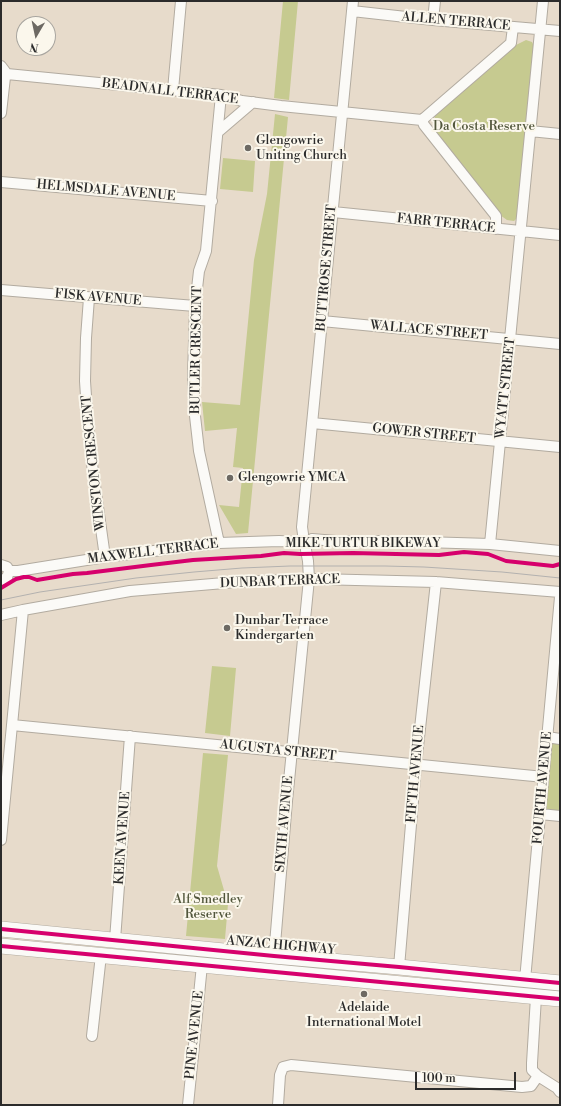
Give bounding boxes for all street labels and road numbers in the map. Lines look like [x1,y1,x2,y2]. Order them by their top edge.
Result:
street label: ALLEN TERRACE [401,9,511,35]
street label: BEADNALL TERRACE [101,76,239,108]
street label: HELMSDALE AVENUE [36,177,176,205]
street label: BUTTROSE STREET [314,204,340,332]
street label: FARR TERRACE [396,211,496,237]
street label: FISK AVENUE [54,286,142,310]
street label: BUTLER CRESCENT [188,286,206,414]
street label: WALLACE STREET [369,318,489,344]
street label: WYATT STREET [493,336,519,440]
street label: WINSTON CRESCENT [79,394,109,532]
street label: GOWER STREET [371,421,477,447]
street label: MAXWELL TERRACE [87,536,219,568]
street label: MIKE TURTUR BIKEWAY [285,536,441,552]
street label: DUNBAR TERRACE [220,572,340,592]
street label: FIFTH AVENUE [404,724,428,824]
street label: FOURTH AVENUE [530,731,556,845]
street label: AUGUSTA STREET [219,737,337,765]
street label: SIXTH AVENUE [273,775,297,873]
street label: KEEN AVENUE [112,791,134,885]
street label: ANZAC HIGHWAY [226,933,336,959]
street label: PINE AVENUE [183,990,207,1080]

